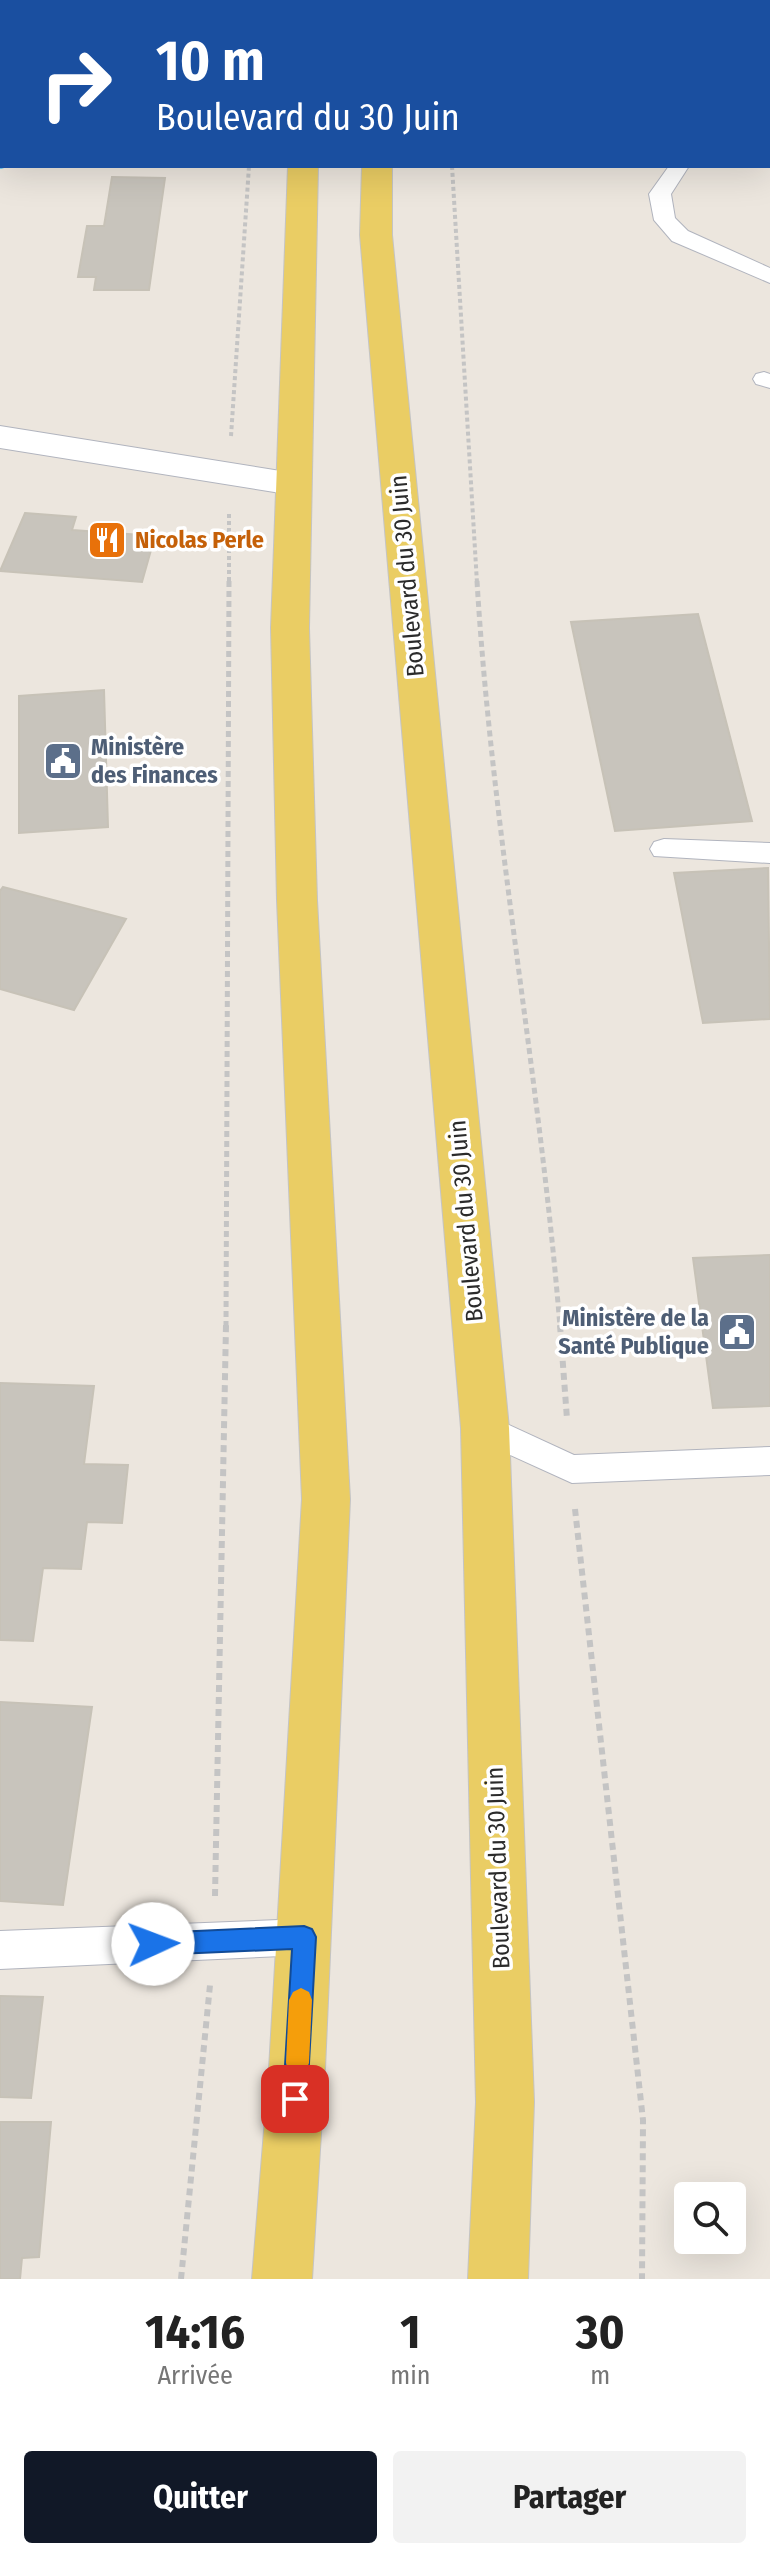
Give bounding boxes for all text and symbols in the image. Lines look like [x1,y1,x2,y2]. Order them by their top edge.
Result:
text: 10 m [156,28,265,95]
icon: right [24,32,128,136]
text: Boulevard du 30 Juin [156,96,460,140]
street label: Boulevard du 30 Juin [384,474,430,678]
restaurant icon: Nicolas Perle [86,519,128,561]
place label: Nicolas Perle [135,526,264,554]
place label: Ministère des Finances [91,733,218,789]
public building icon: Ministère des Finances [42,740,84,782]
street label: Boulevard du 30 Juin [443,1119,489,1323]
place label: Ministère de la Santé Publique [558,1304,709,1360]
public building icon: Ministère de la Santé Publique [716,1311,758,1353]
street label: Boulevard du 30 Juin [480,1766,516,1970]
position arrow [111,1902,195,1986]
pin [261,2065,329,2133]
icon: arrive [273,2077,317,2121]
map controls [674,2182,746,2254]
button: search [674,2182,746,2254]
text: 14:16 [145,2303,245,2361]
text: 1 [400,2303,421,2361]
text: 30 [576,2303,625,2361]
text: Arrivée [157,2360,233,2391]
text: min [390,2360,431,2391]
text: m [590,2360,610,2391]
button: Quitter [24,2451,377,2543]
button: Partager [393,2451,746,2543]

